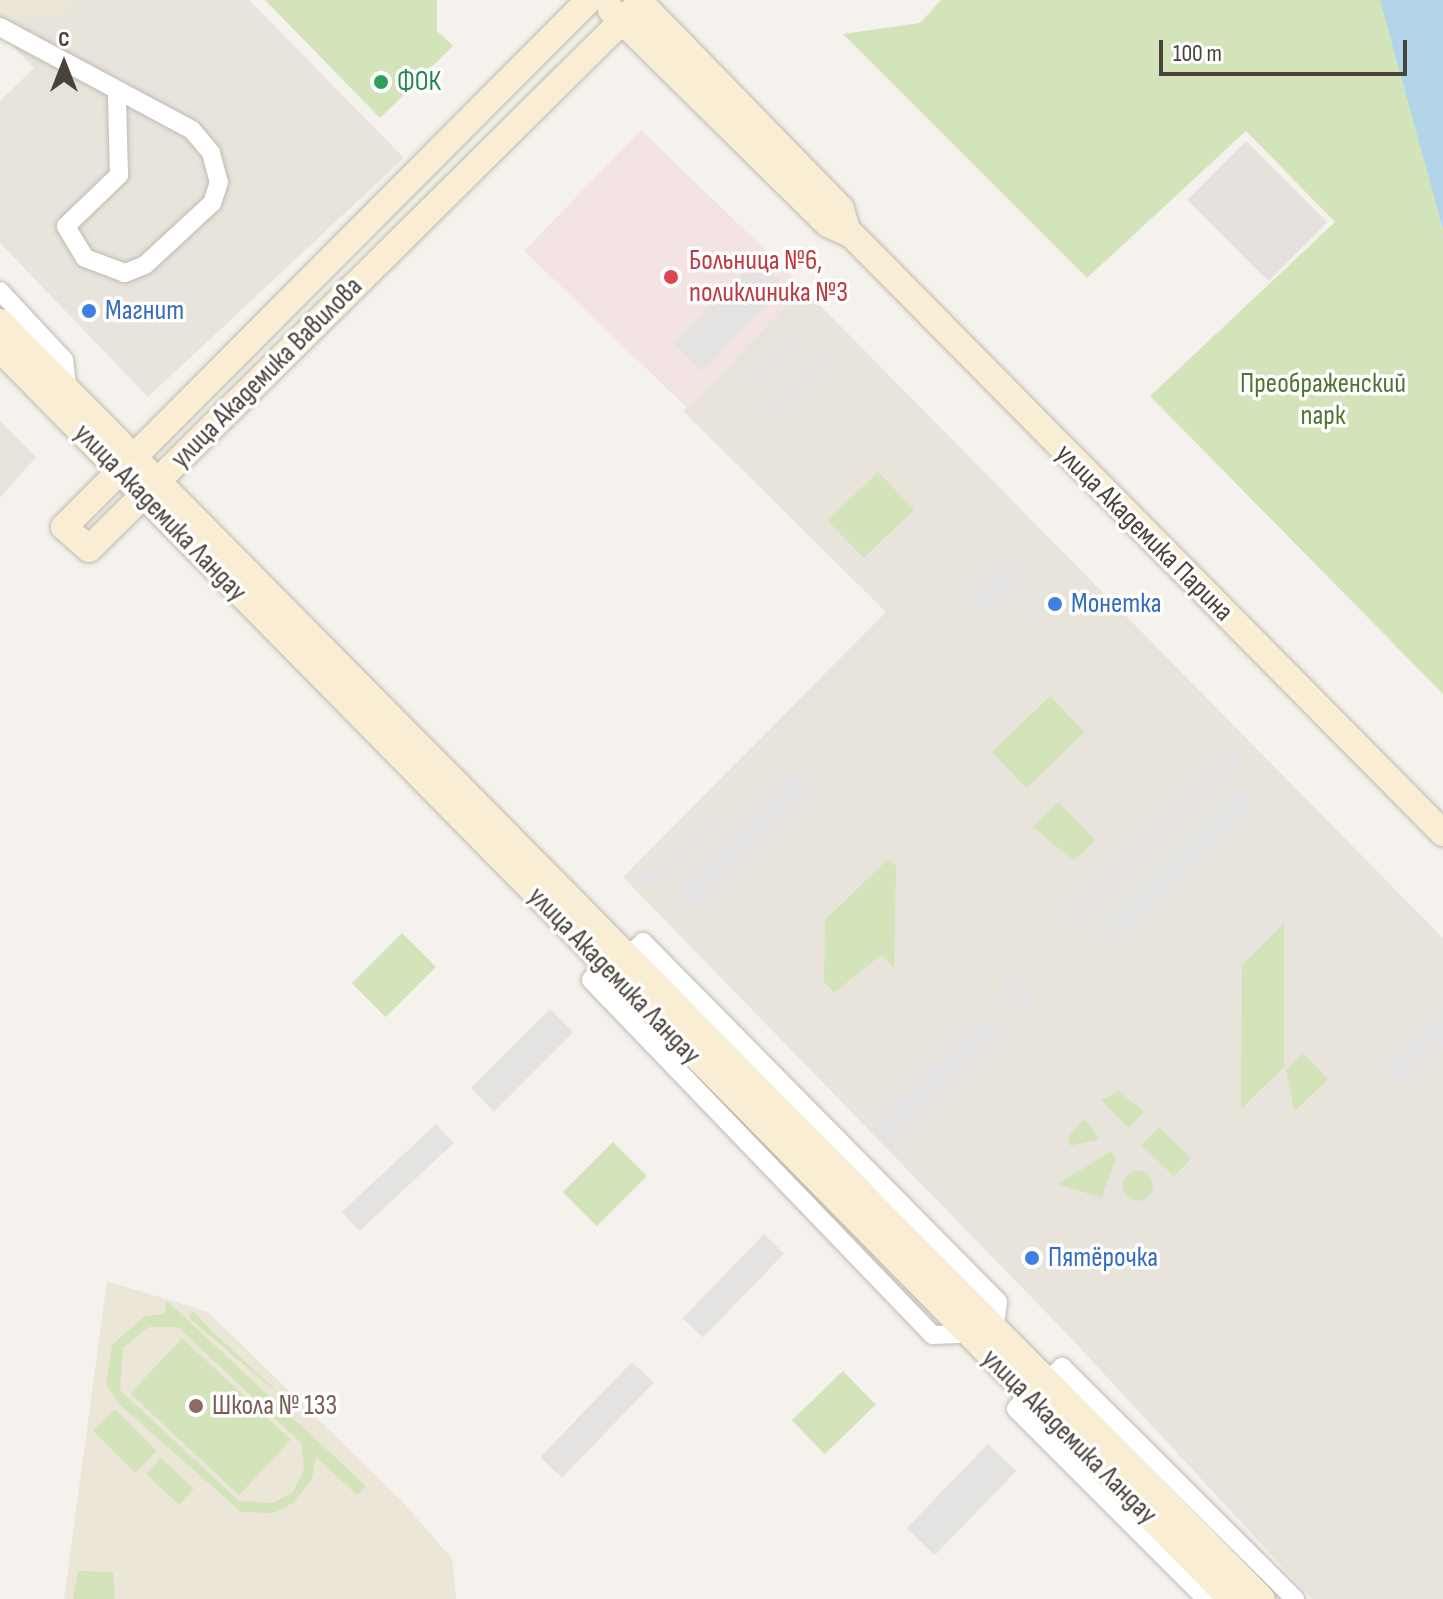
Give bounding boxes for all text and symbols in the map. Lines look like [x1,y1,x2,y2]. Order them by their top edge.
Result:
north arrow [24,24,104,104]
scale bar [1163,24,1411,74]
text: С [58,26,70,53]
text: 100 m [1173,39,1222,68]
place label: ФОК [397,65,441,99]
marker: ФОК [372,73,390,91]
place label: Больница №6, поликлиника №3 [689,244,848,310]
marker: Больница №6, поликлиника №3 [660,266,682,288]
street label: улица Академика Вавилова [164,270,370,476]
place label: Магнит [105,294,184,328]
marker: Магнит [80,302,98,320]
park label: Преображенский парк [1240,367,1406,433]
street label: улица Академика Ландау [66,417,254,609]
street label: улица Академика Парина [1048,437,1240,629]
place label: Монетка [1071,587,1161,621]
marker: Монетка [1046,595,1064,613]
street label: улица Академика Ландау [520,880,708,1072]
place label: Пятёрочка [1048,1241,1158,1275]
marker: Пятёрочка [1023,1249,1041,1267]
street label: улица Академика Ландау [974,1342,1164,1532]
place label: Школа № 133 [212,1389,337,1423]
marker: Школа № 133 [187,1397,205,1415]

